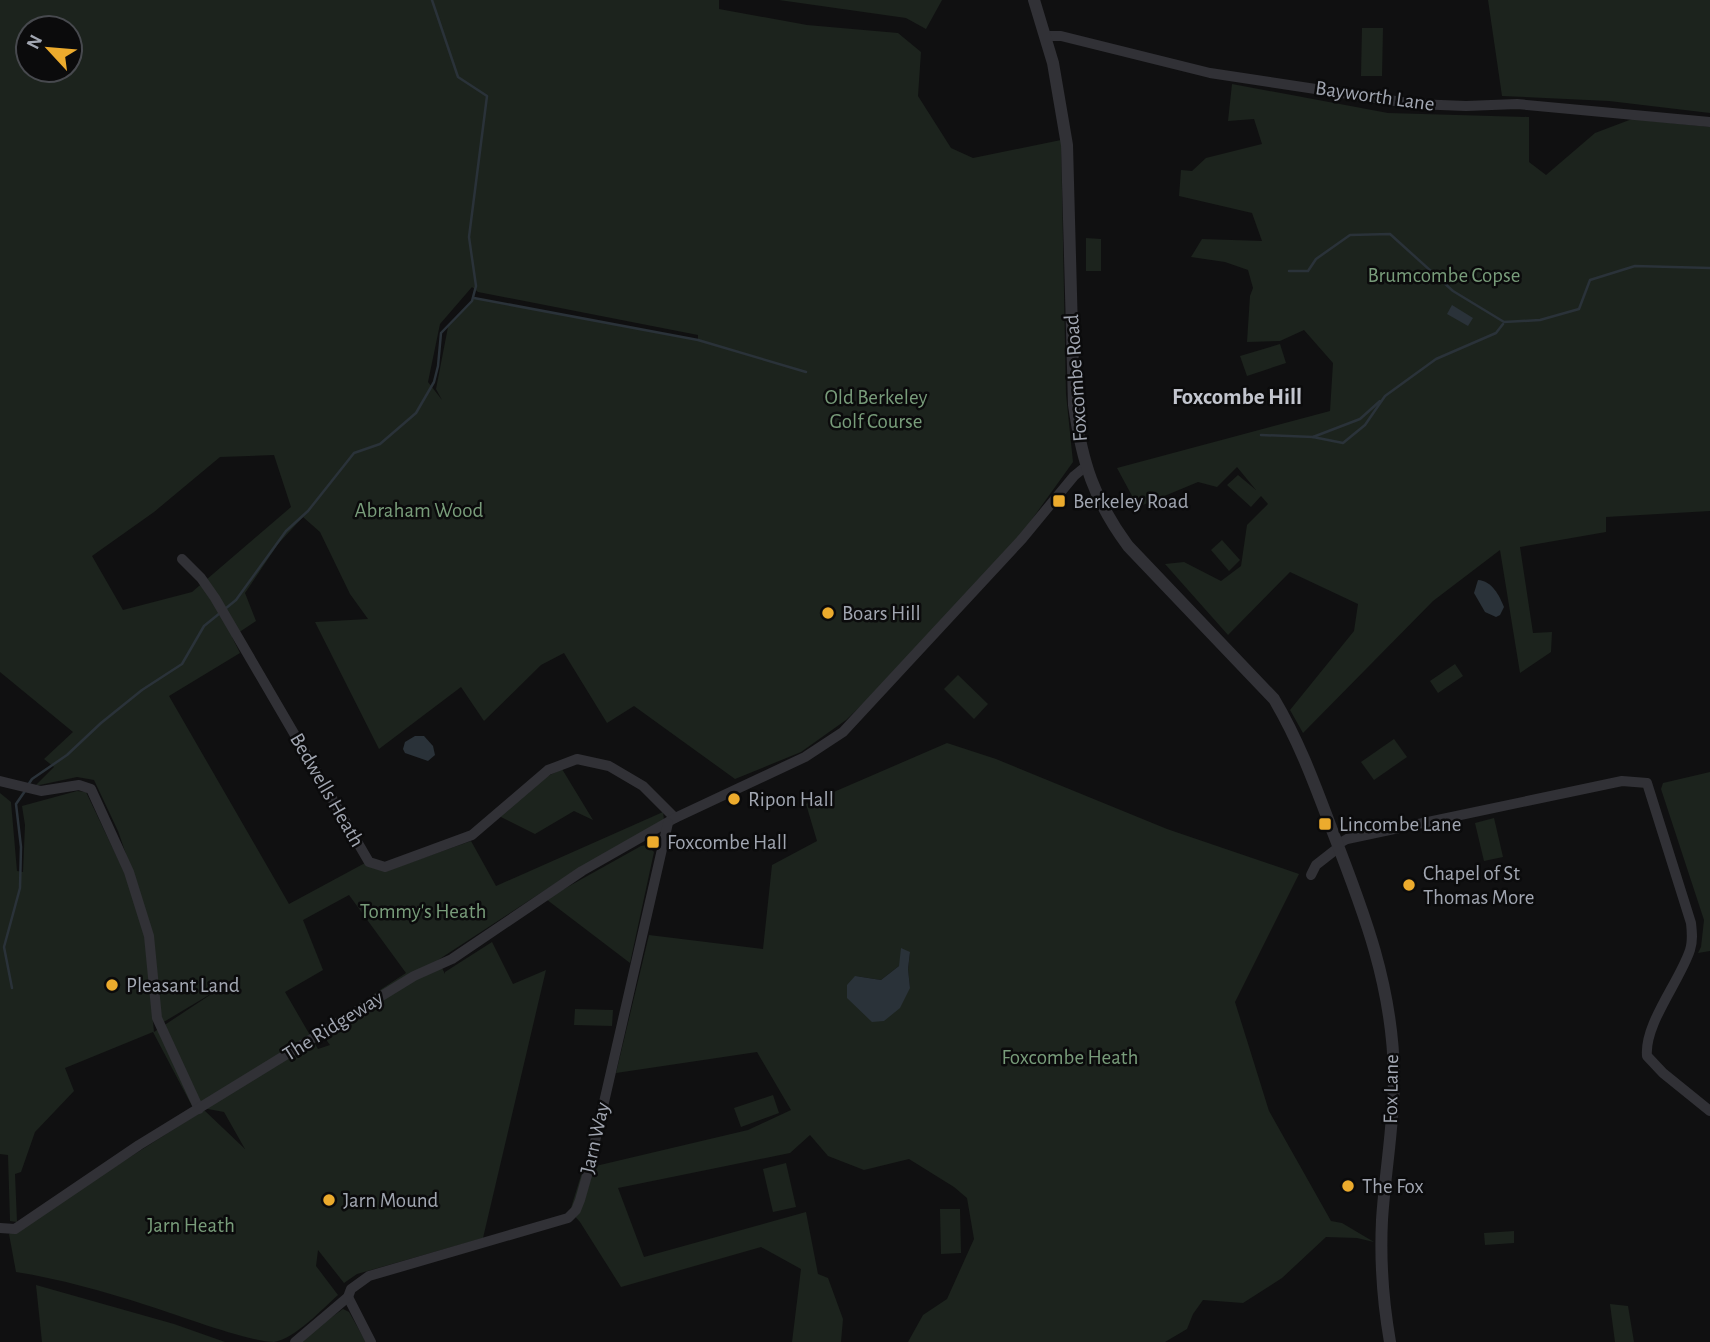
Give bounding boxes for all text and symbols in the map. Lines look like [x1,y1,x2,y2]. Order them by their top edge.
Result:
north arrow [14,14,84,84]
text: N [24,32,47,52]
street label: Bayworth Lane [1314,77,1436,115]
park label: Brumcombe Copse [1367,265,1521,286]
street label: Foxcombe Road [1061,313,1091,442]
district label: Foxcombe Hill [1172,386,1302,409]
park label: Old Berkeley Golf Course [824,387,928,432]
place label: Berkeley Road [1073,491,1189,512]
marker: Berkeley Road [1051,493,1067,509]
park label: Abraham Wood [354,500,484,521]
place label: Boars Hill [842,603,921,624]
marker: Boars Hill [820,605,836,621]
street label: Bedwells Heath [286,729,368,851]
place label: Ripon Hall [748,789,834,810]
marker: Ripon Hall [726,791,742,807]
place label: Lincombe Lane [1339,814,1461,835]
marker: Lincombe Lane [1317,816,1333,832]
place label: Foxcombe Hall [667,832,787,853]
marker: Foxcombe Hall [645,834,661,850]
place label: Chapel of St Thomas More [1423,863,1535,908]
marker: Chapel of St Thomas More [1401,877,1417,893]
park label: Tommy's Heath [360,901,486,922]
place label: Pleasant Land [126,975,240,996]
marker: Pleasant Land [104,977,120,993]
street label: The Ridgeway [279,987,387,1065]
park label: Foxcombe Heath [1001,1047,1139,1068]
street label: Fox Lane [1380,1054,1402,1124]
street label: Jarn Way [577,1100,613,1176]
place label: The Fox [1362,1176,1424,1197]
marker: The Fox [1340,1178,1356,1194]
place label: Jarn Mound [343,1190,438,1211]
marker: Jarn Mound [321,1192,337,1208]
park label: Jarn Heath [147,1215,235,1236]

